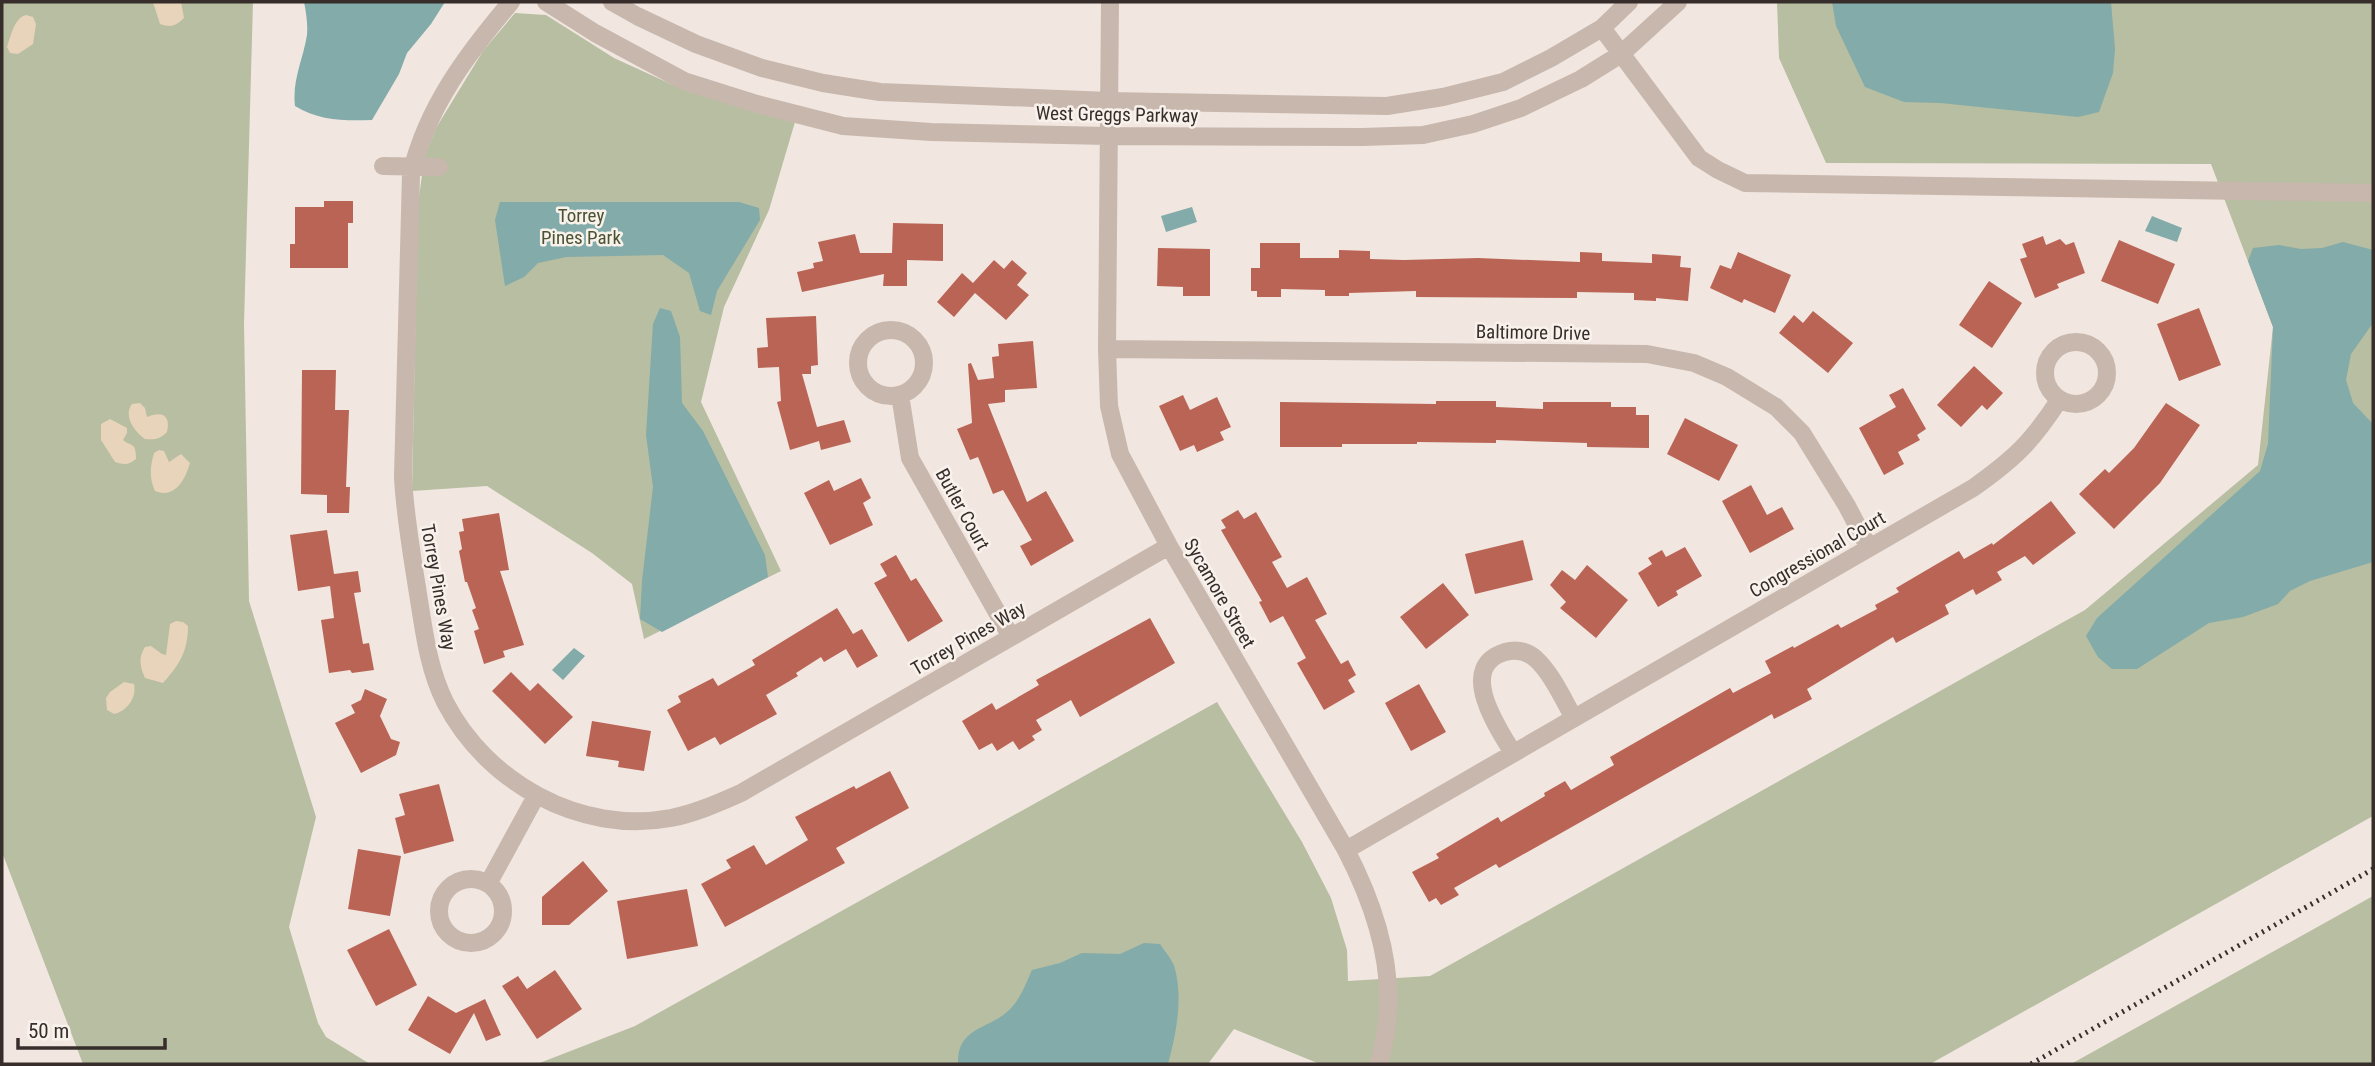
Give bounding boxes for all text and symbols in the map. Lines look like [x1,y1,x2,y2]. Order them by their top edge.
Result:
street label: West Greggs Parkway [1036,102,1198,127]
park label: Torrey Pines Park [541,204,621,249]
street label: Baltimore Drive [1476,320,1590,345]
street label: Butler Court [931,464,994,554]
street label: Congressional Court [1745,506,1889,603]
street label: Torrey Pines Way [416,522,461,652]
street label: Sycamore Street [1179,534,1260,652]
street label: Torrey Pines Way [907,596,1030,680]
scale bar [18,1006,164,1050]
text: 50 m [28,1019,69,1043]

